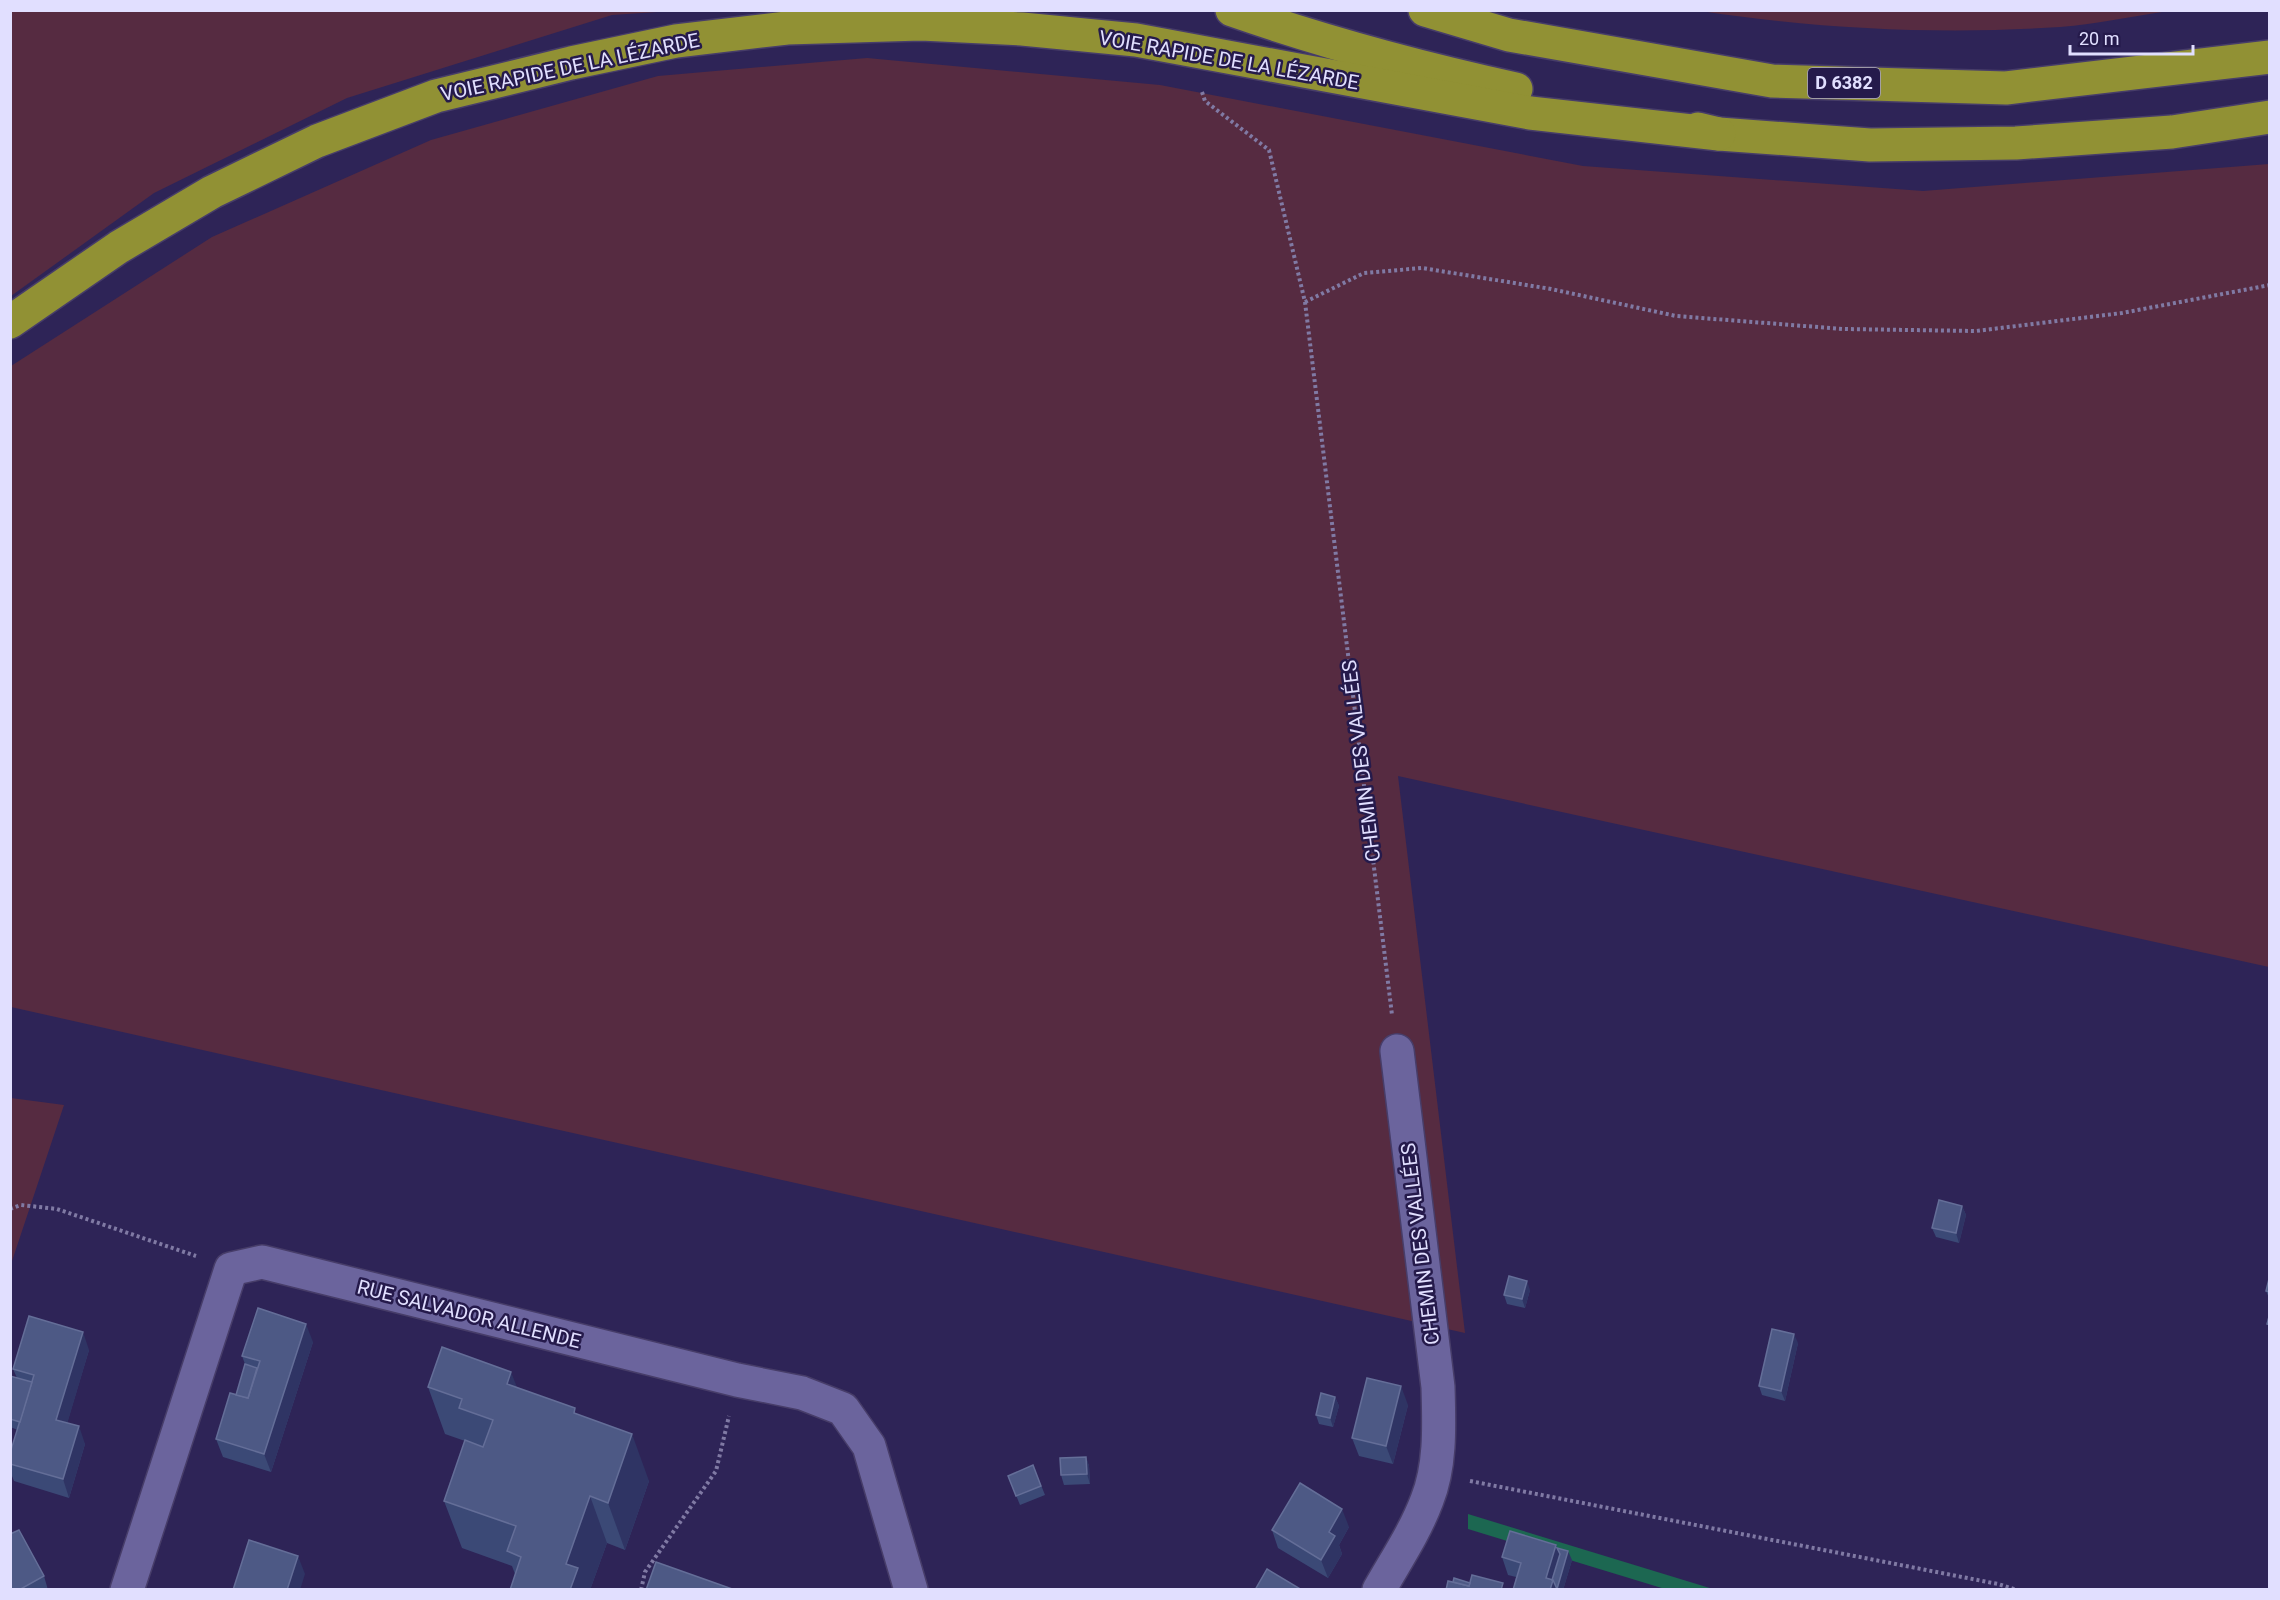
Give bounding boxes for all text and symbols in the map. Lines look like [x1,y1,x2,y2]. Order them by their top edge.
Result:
scale bar [2070,18,2193,56]
street label: VOIE RAPIDE DE LA LÉZARDE [1097,25,1361,95]
street label: VOIE RAPIDE DE LA LÉZARDE [439,28,701,106]
text: 20 m [2079,28,2119,49]
road number: D 6382 [1808,68,1880,98]
street label: CHEMIN DES VALLÉES [1337,659,1385,863]
street label: CHEMIN DES VALLÉES [1396,1142,1444,1346]
street label: RUE SALVADOR ALLENDE [355,1275,583,1353]

